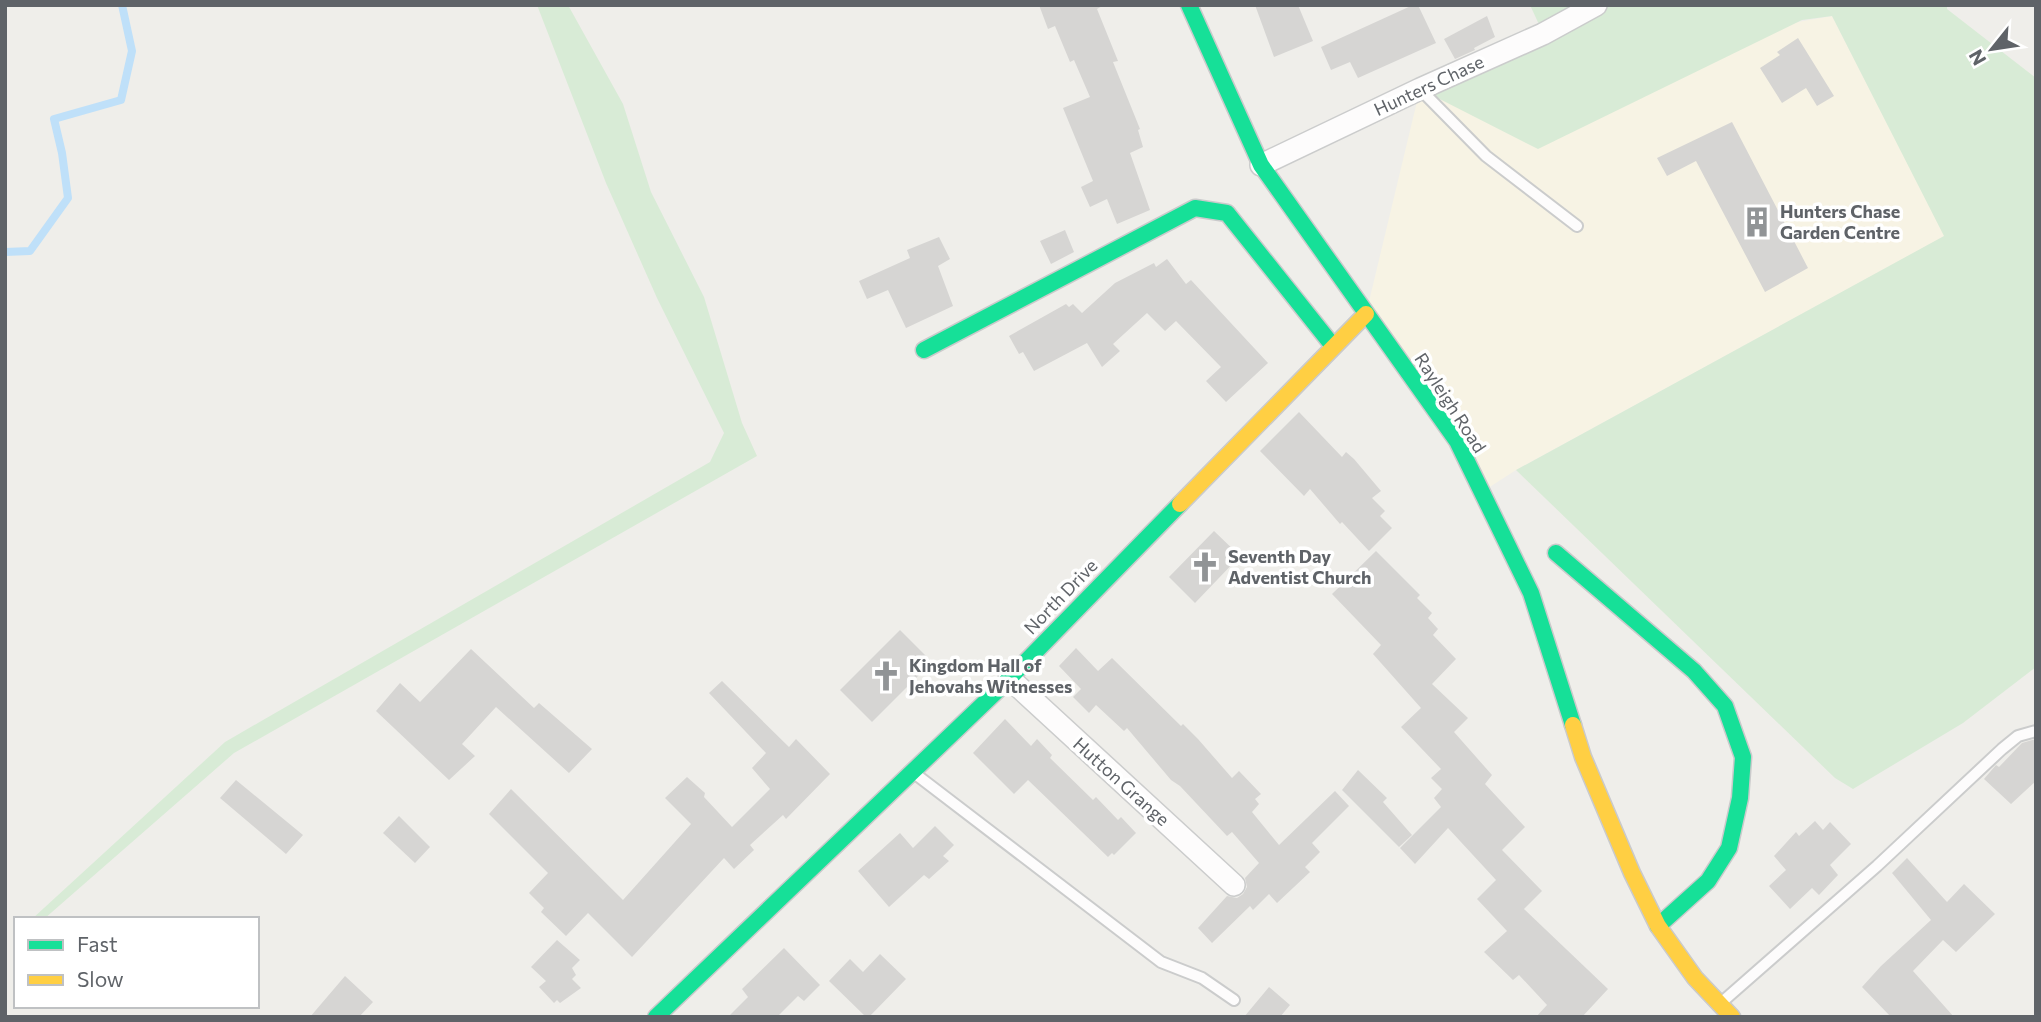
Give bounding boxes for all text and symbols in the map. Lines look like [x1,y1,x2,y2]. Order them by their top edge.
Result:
north arrow [1957,14,2027,84]
text: N [1963,46,1990,70]
street label: Hunters Chase [1370,50,1487,120]
place label: Hunters Chase Garden Centre [1780,200,1900,243]
building icon: Hunters Chase Garden Centre [1740,205,1774,239]
street label: Rayleigh Road [1410,348,1491,457]
place label: Seventh Day Adventist Church [1228,545,1372,588]
church icon: Seventh Day Adventist Church [1188,550,1222,584]
street label: North Drive [1019,554,1102,639]
place label: Kingdom Hall of Jehovahs Witnesses [909,654,1072,697]
church icon: Kingdom Hall of Jehovahs Witnesses [869,659,903,693]
street label: Hutton Grange [1069,732,1174,830]
legend [14,917,259,1008]
text: Fast [77,931,118,956]
text: Slow [77,966,124,991]

